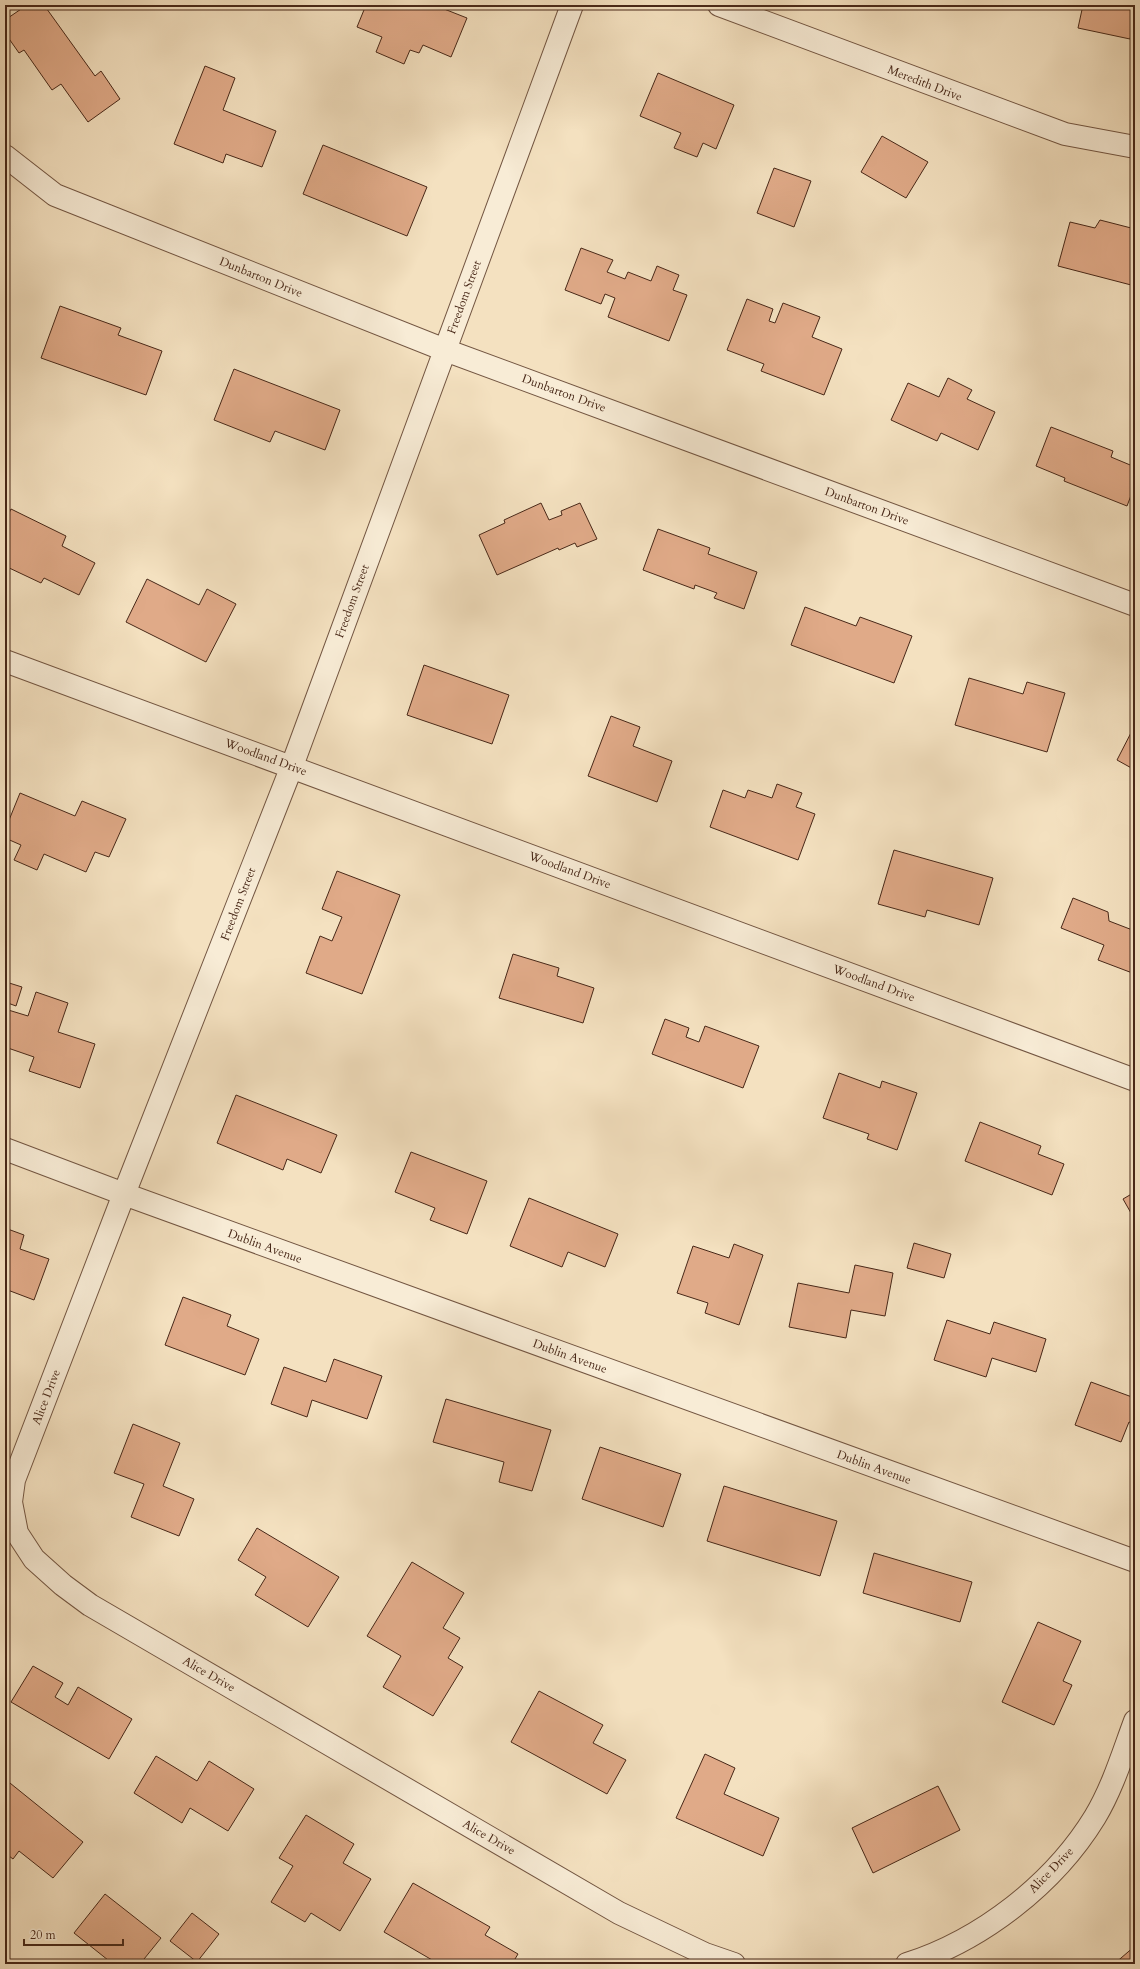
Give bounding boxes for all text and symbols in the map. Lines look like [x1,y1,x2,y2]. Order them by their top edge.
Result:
street label: Meredith Drive [885,61,965,105]
street label: Dunbarton Drive [217,253,305,301]
street label: Freedom Street [443,258,485,336]
street label: Dunbarton Drive [520,370,608,416]
street label: Dunbarton Drive [823,483,911,529]
street label: Freedom Street [331,562,373,640]
street label: Woodland Drive [222,734,309,779]
street label: Woodland Drive [526,847,613,892]
street label: Freedom Street [217,865,259,943]
street label: Woodland Drive [830,960,917,1005]
street label: Dublin Avenue [226,1225,304,1267]
street label: Dublin Avenue [531,1335,609,1377]
street label: Alice Drive [28,1367,64,1427]
street label: Dublin Avenue [835,1446,913,1488]
street label: Alice Drive [180,1653,238,1695]
street label: Alice Drive [460,1816,518,1858]
street label: Alice Drive [1025,1844,1077,1896]
scale bar [24,1921,123,1947]
text: 20 m [30,1927,57,1943]

